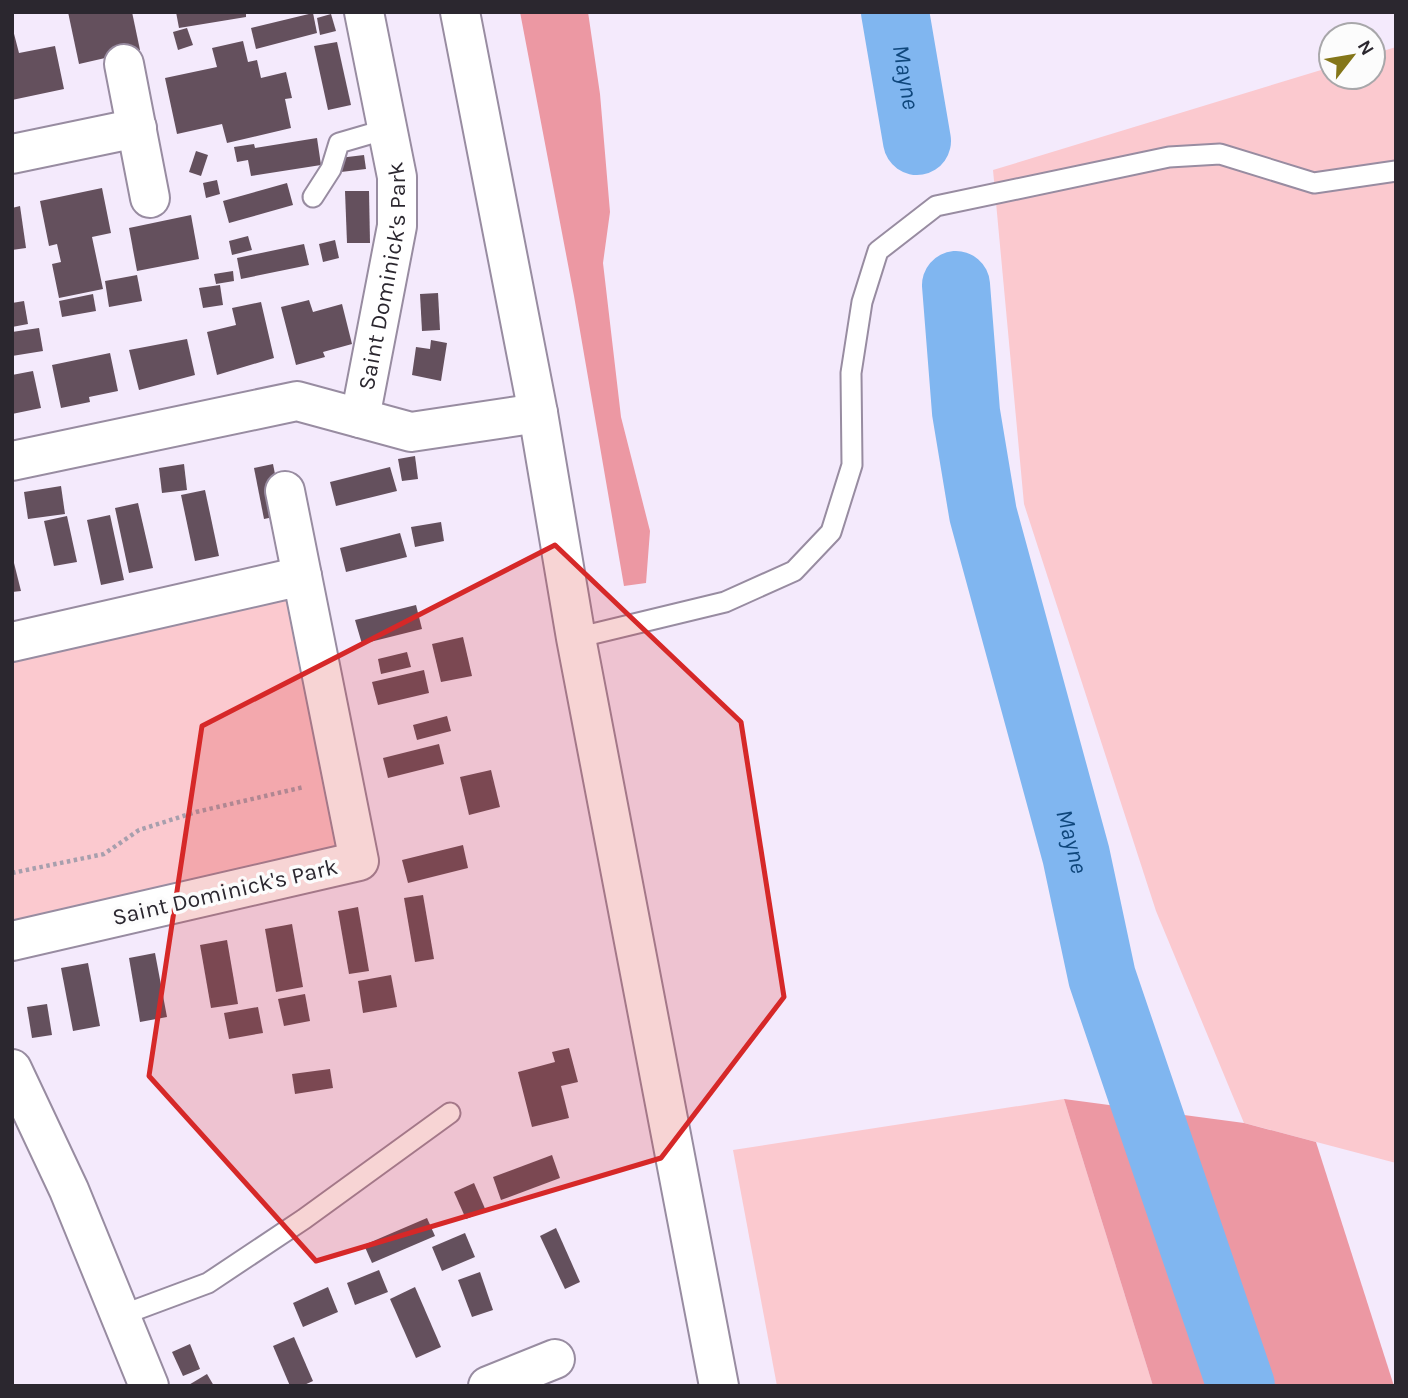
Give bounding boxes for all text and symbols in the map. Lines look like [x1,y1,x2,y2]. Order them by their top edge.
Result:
north arrow [1317,21,1387,91]
text: N [1353,36,1379,59]
water label: Mayne [887,43,925,111]
street label: Saint Dominick's Park [352,160,411,392]
water label: Mayne [1050,806,1094,876]
street label: Saint Dominick's Park [110,853,340,931]

